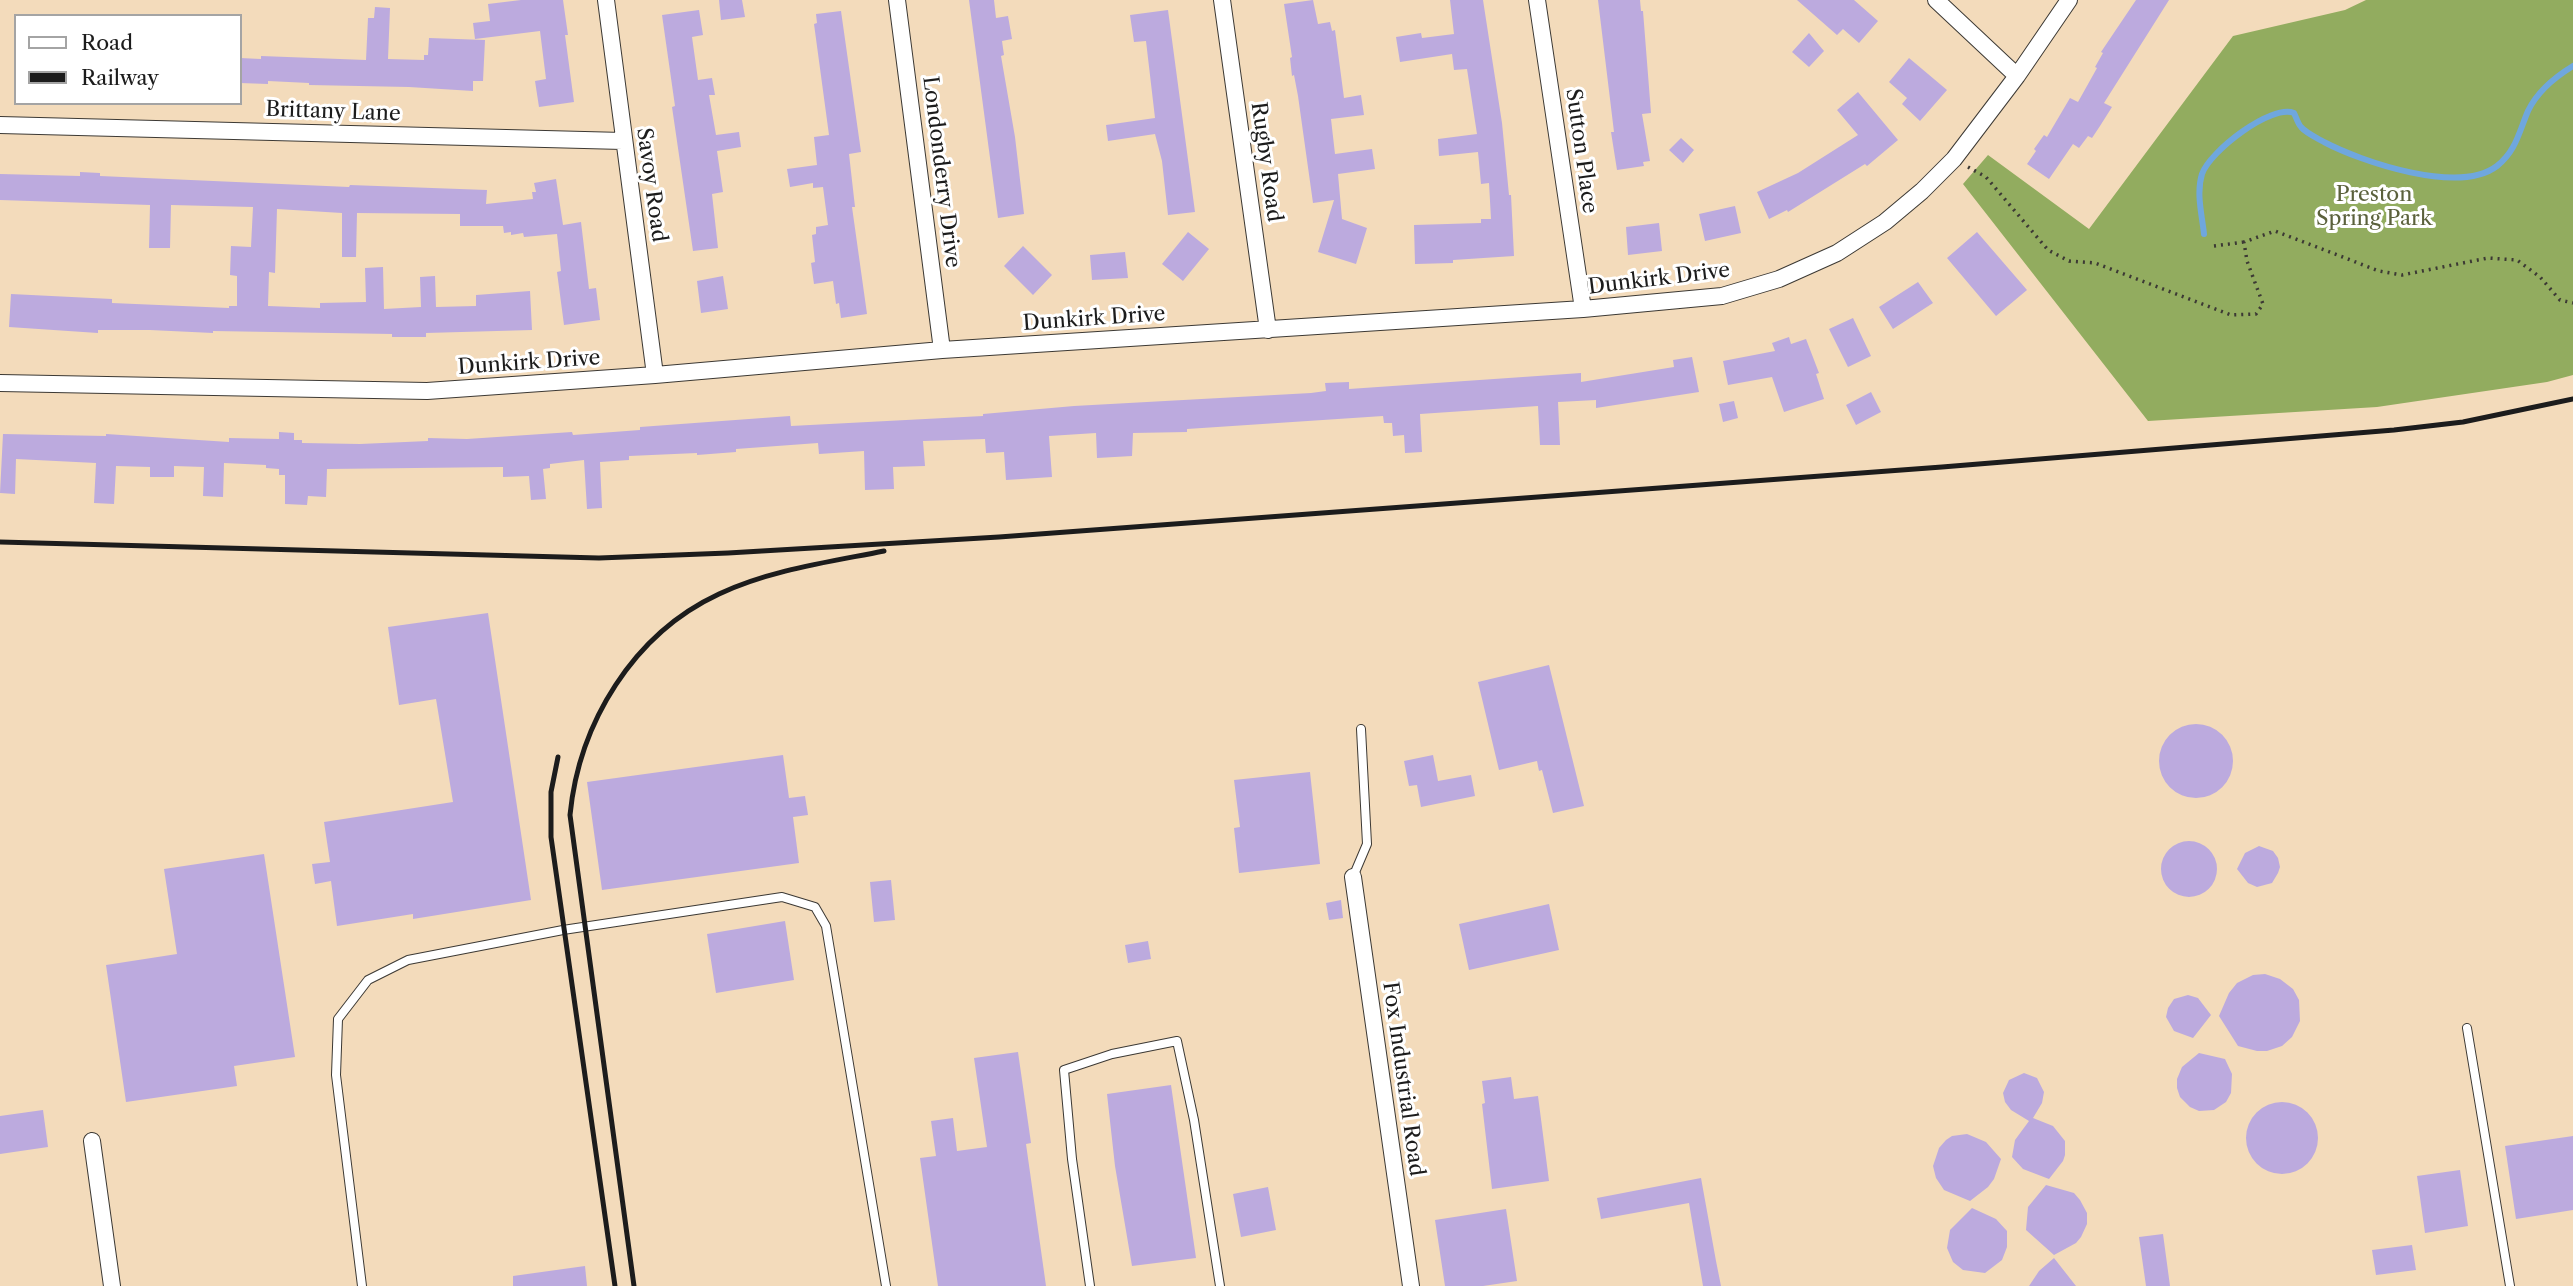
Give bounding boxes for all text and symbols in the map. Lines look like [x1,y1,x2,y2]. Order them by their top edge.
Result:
legend [14,14,242,105]
text: Road [81,30,133,55]
text: Railway [81,65,159,90]
street label: Londonderry Drive [917,75,965,269]
street label: Sutton Place [1560,87,1602,215]
street label: Brittany Lane [265,97,401,127]
street label: Rugby Road [1245,100,1287,224]
street label: Savoy Road [631,126,671,244]
park label: Preston Spring Park [2316,182,2432,232]
street label: Dunkirk Drive [1587,258,1731,300]
street label: Dunkirk Drive [1022,301,1166,337]
street label: Dunkirk Drive [457,345,601,381]
street label: Fox Industrial Road [1377,980,1429,1178]

